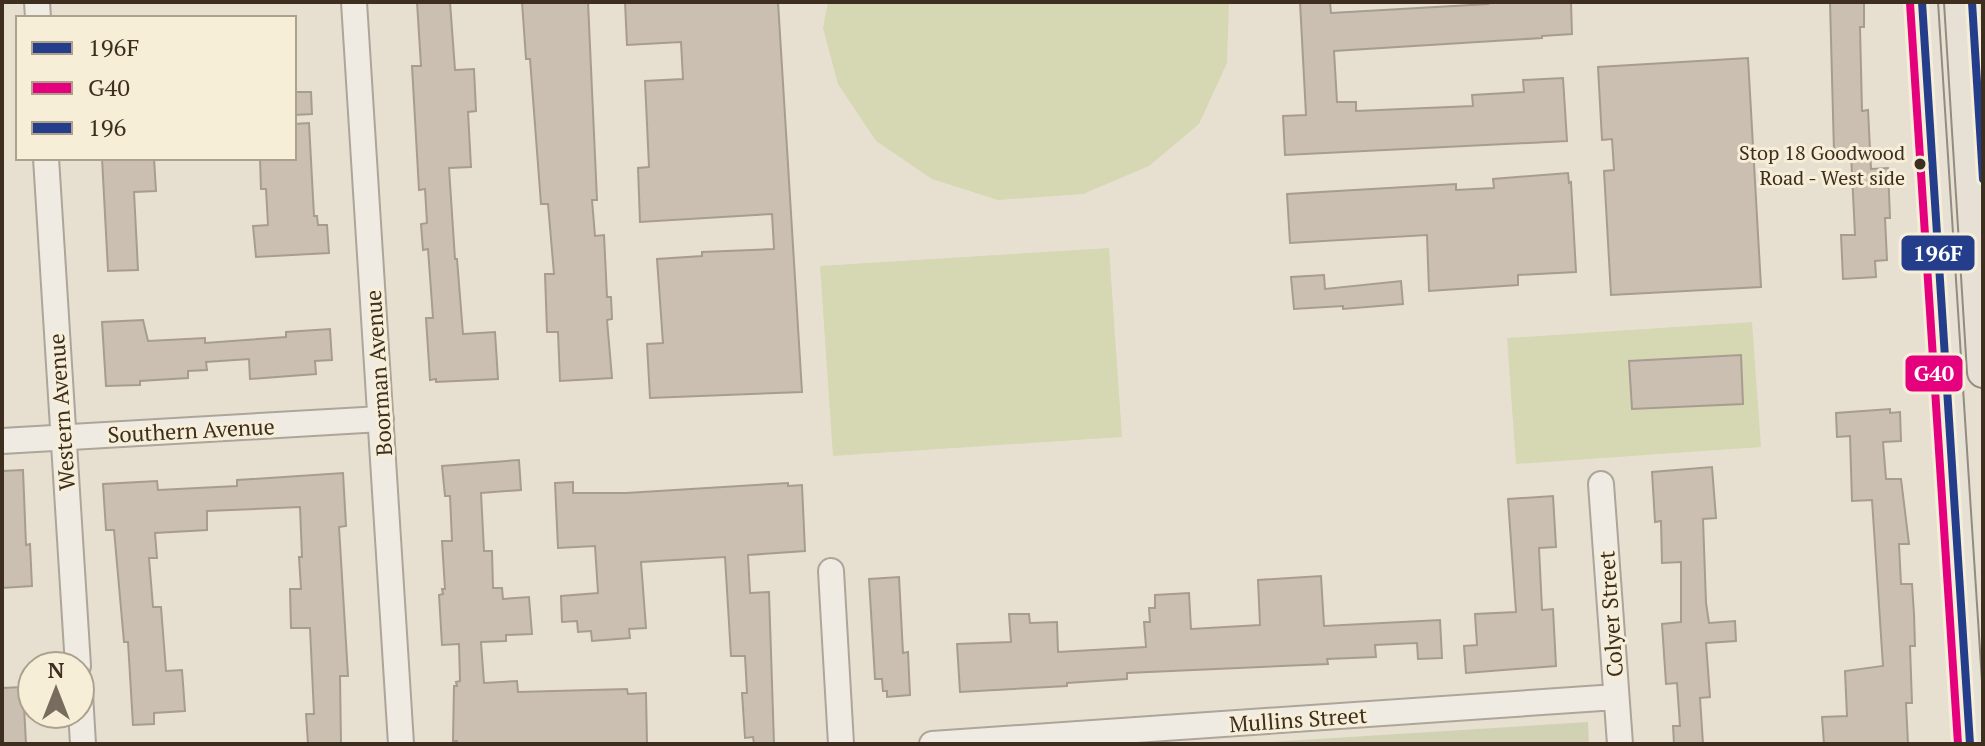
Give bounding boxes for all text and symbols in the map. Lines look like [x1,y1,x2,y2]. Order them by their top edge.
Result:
legend [16,16,296,160]
text: 196F [88,31,139,63]
text: G40 [88,71,130,103]
text: 196 [88,111,127,143]
place label: Stop 18 Goodwood Road - West side [1739,139,1905,191]
marker: Stop 18 Goodwood Road - West side [1912,156,1928,172]
line badge: 196F [1900,234,1976,272]
text: 196F [1913,238,1963,267]
street label: Boorman Avenue [358,289,398,457]
street label: Western Avenue [41,332,81,492]
line badge: G40 [1904,354,1964,393]
text: G40 [1914,358,1954,387]
street label: Southern Avenue [107,411,275,449]
street label: Colyer Street [1591,550,1629,678]
north arrow [16,650,96,730]
text: N [48,655,65,684]
street label: Mullins Street [1228,700,1368,738]

